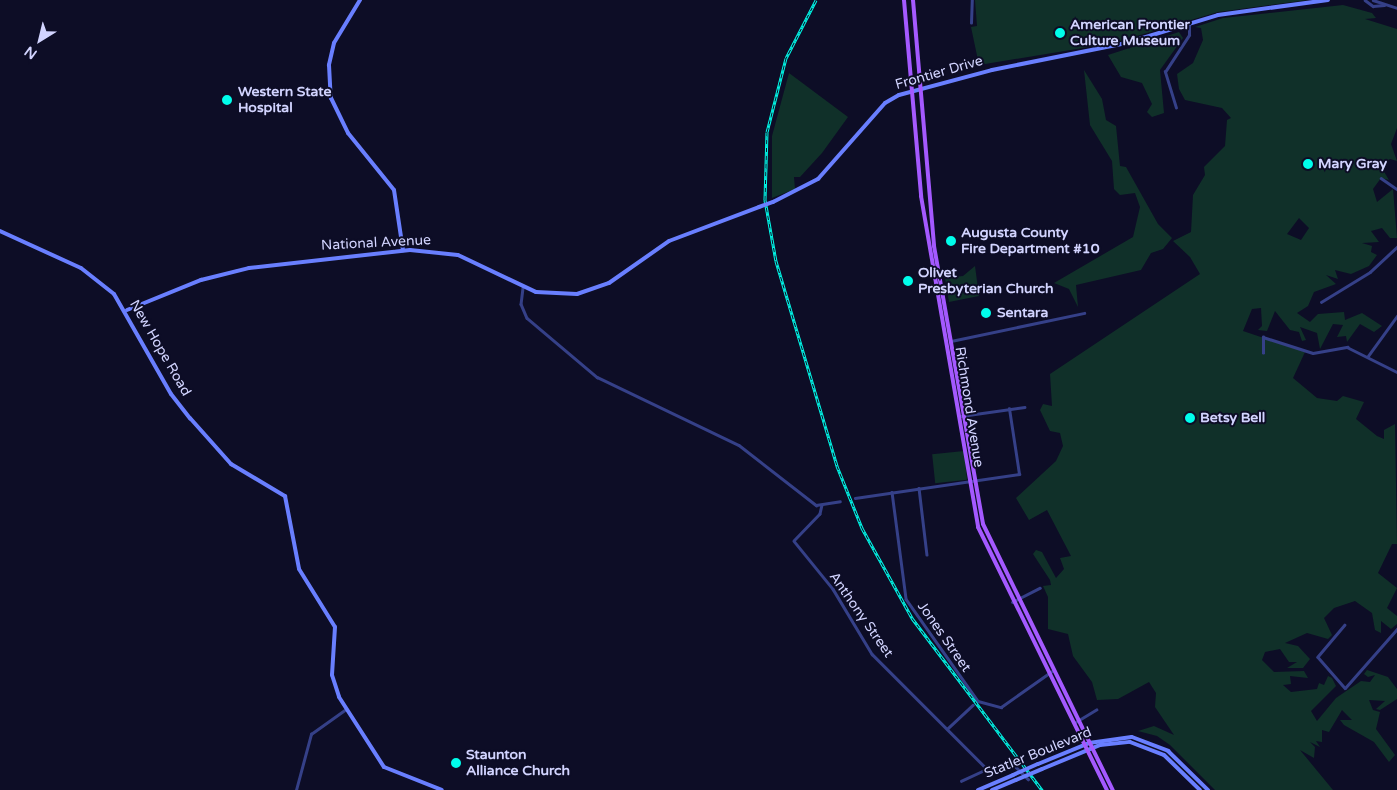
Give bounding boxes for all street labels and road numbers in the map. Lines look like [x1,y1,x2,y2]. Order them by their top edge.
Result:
street label: Frontier Drive [893,52,985,94]
street label: National Avenue [321,232,431,254]
street label: New Hope Road [126,297,194,399]
street label: Richmond Avenue [951,345,987,469]
street label: Anthony Street [825,569,897,661]
street label: Jones Street [914,599,974,675]
street label: Statler Boulevard [982,724,1094,782]

